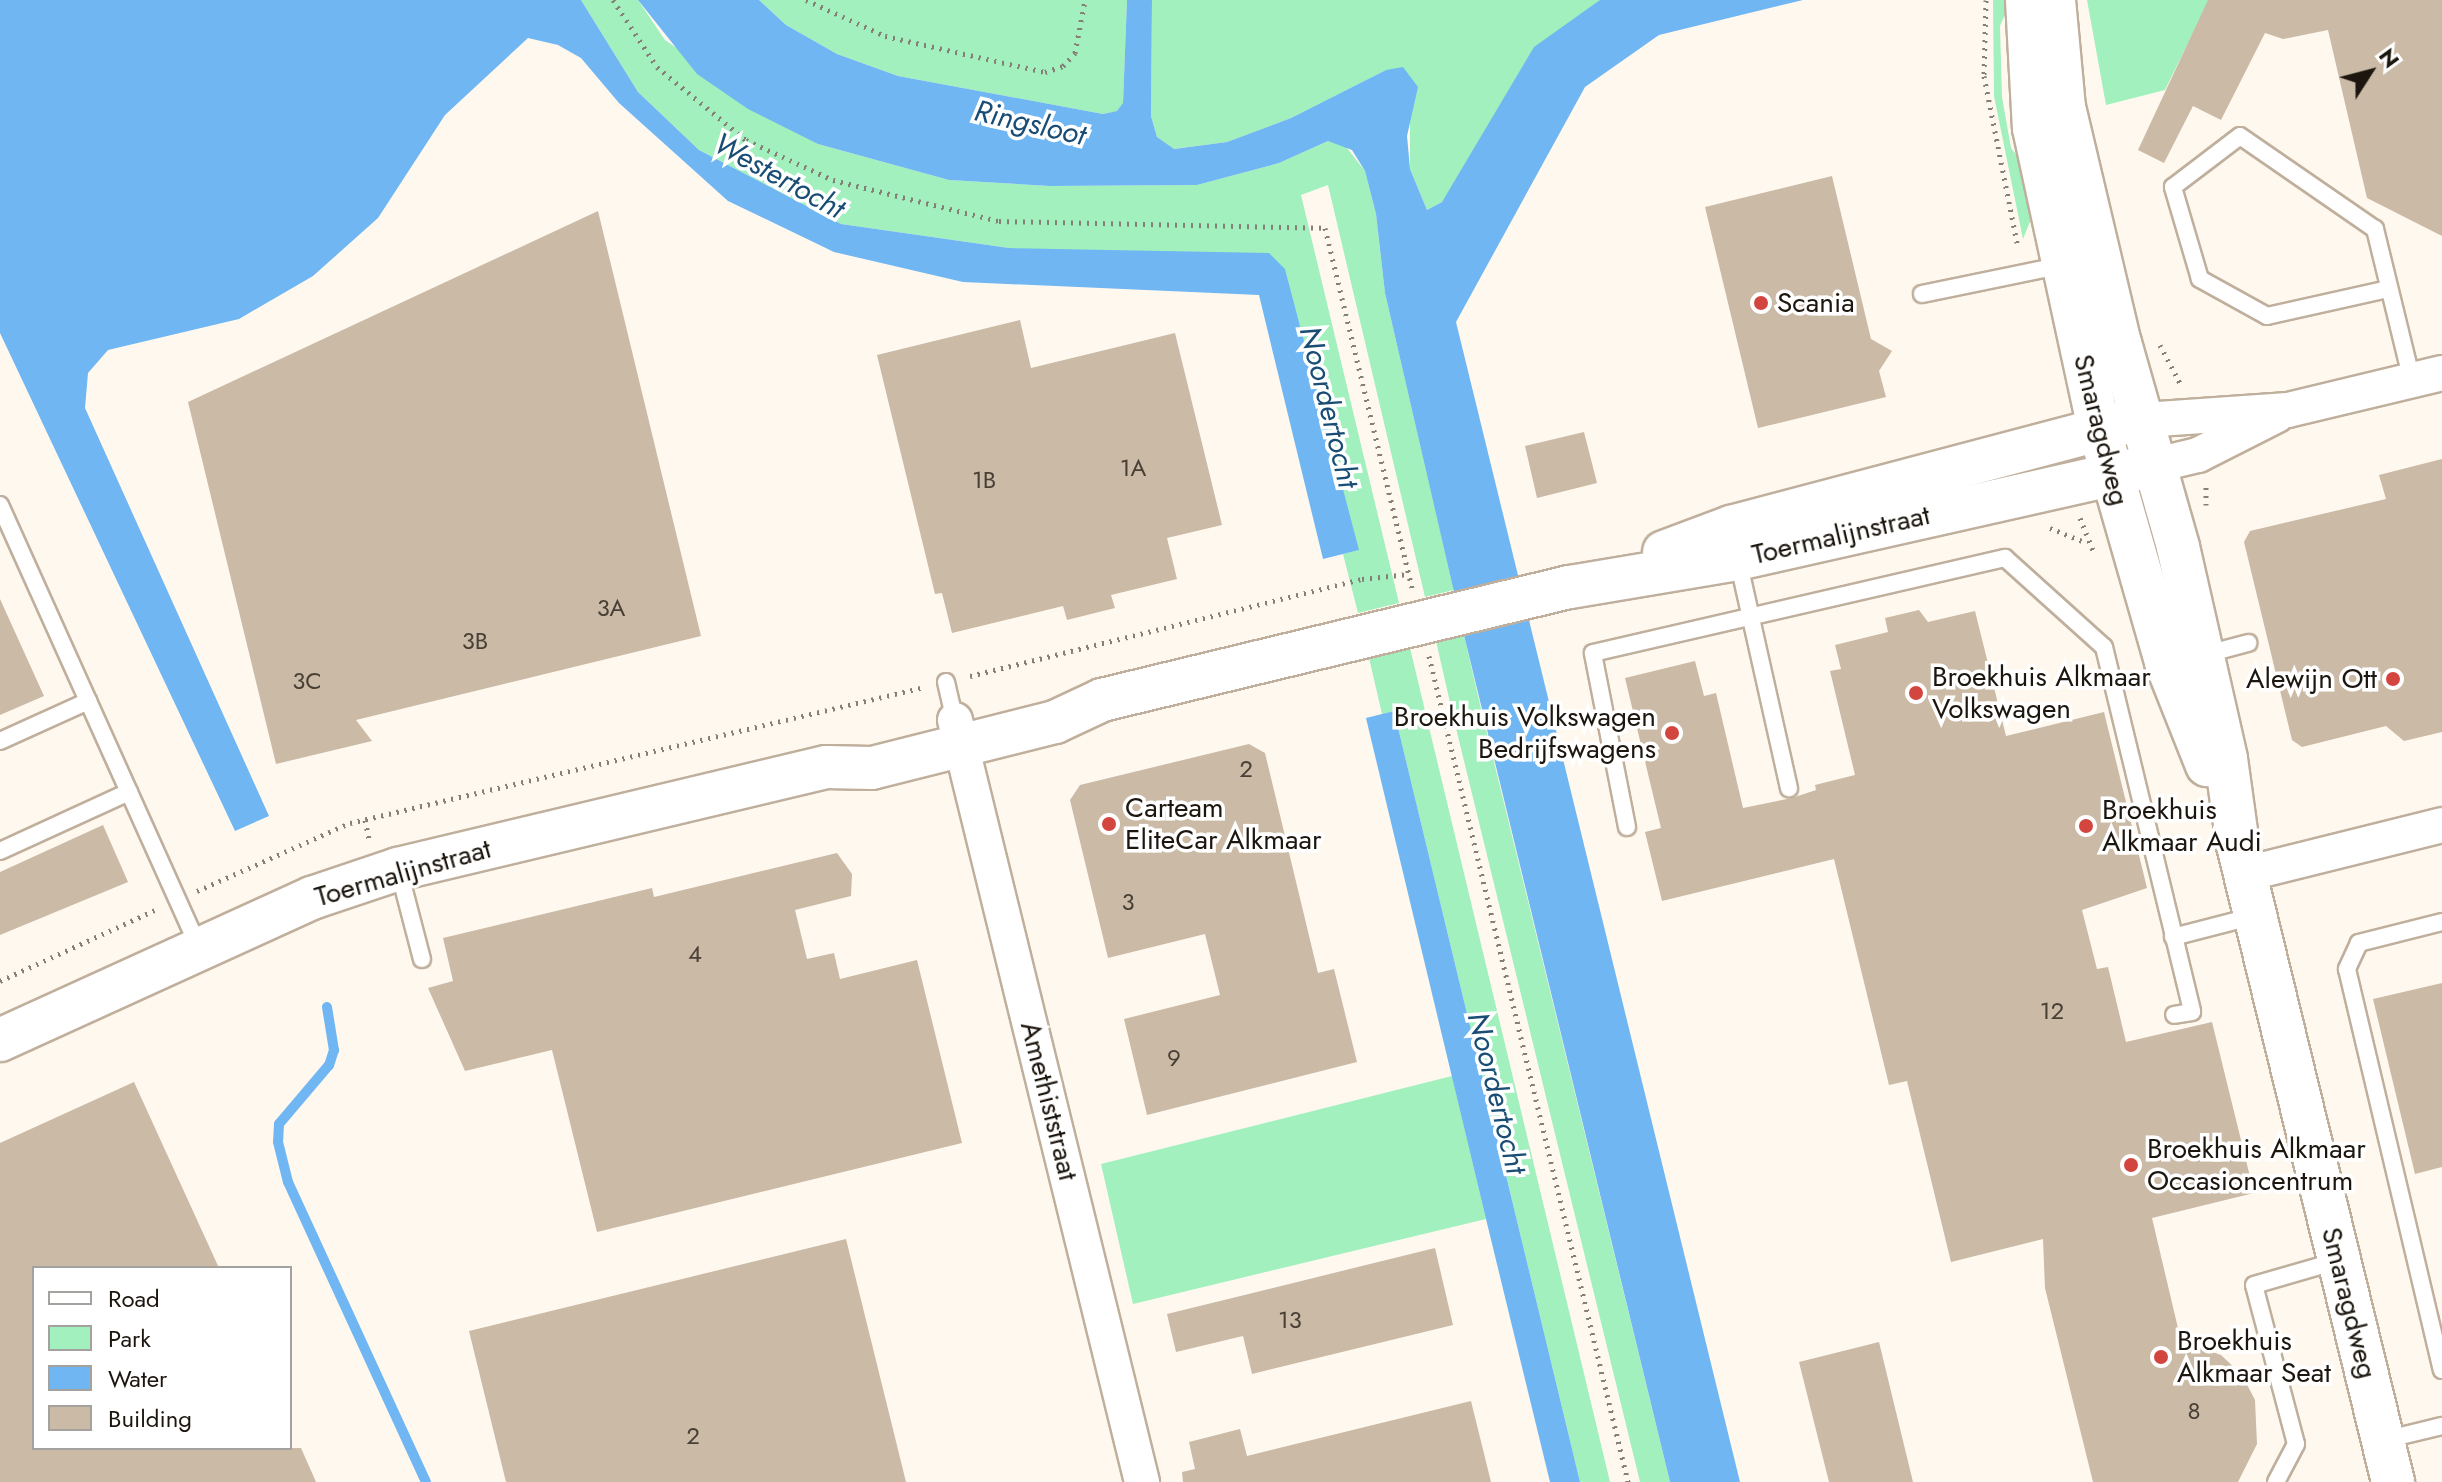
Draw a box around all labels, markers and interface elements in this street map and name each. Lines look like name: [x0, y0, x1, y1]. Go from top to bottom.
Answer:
north arrow: [2330, 32, 2410, 112]
text: N: [2371, 41, 2407, 74]
water label: Ringsloot: [971, 93, 1089, 153]
water label: Westertocht: [707, 125, 851, 227]
place label: Scania: [1777, 286, 1855, 320]
marker: Scania: [1752, 294, 1770, 312]
water label: Noordertocht: [1292, 323, 1366, 491]
street label: Smaragdweg: [2066, 351, 2136, 509]
house number: 1A: [1120, 454, 1146, 482]
house number: 1B: [972, 466, 996, 494]
street label: Toermalijnstraat: [1749, 498, 1933, 572]
house number: 3A: [597, 594, 625, 622]
house number: 3B: [462, 627, 488, 655]
place label: Broekhuis Alkmaar Volkswagen: [1932, 660, 2151, 726]
place label: Alewijn Ott: [2246, 662, 2377, 696]
house number: 3C: [292, 667, 322, 695]
marker: Alewijn Ott: [2384, 670, 2402, 688]
marker: Broekhuis Alkmaar Volkswagen: [1907, 684, 1925, 702]
place label: Broekhuis Volkswagen Bedrijfswagens: [1394, 700, 1656, 766]
marker: Broekhuis Volkswagen Bedrijfswagens: [1663, 724, 1681, 742]
house number: 2: [1239, 755, 1253, 783]
place label: Carteam EliteCar Alkmaar: [1125, 791, 1322, 857]
place label: Broekhuis Alkmaar Audi: [2102, 793, 2262, 859]
marker: Carteam EliteCar Alkmaar: [1100, 815, 1118, 833]
marker: Broekhuis Alkmaar Audi: [2077, 817, 2095, 835]
street label: Toermalijnstraat: [311, 832, 495, 914]
house number: 3: [1121, 888, 1135, 916]
house number: 4: [688, 940, 702, 968]
house number: 12: [2040, 997, 2064, 1025]
water label: Noordertocht: [1460, 1009, 1534, 1177]
street label: Amethiststraat: [1013, 1018, 1085, 1184]
house number: 9: [1167, 1044, 1181, 1072]
place label: Broekhuis Alkmaar Occasioncentrum: [2147, 1132, 2366, 1198]
marker: Broekhuis Alkmaar Occasioncentrum: [2122, 1156, 2140, 1174]
street label: Smaragdweg: [2314, 1224, 2384, 1382]
legend: [32, 1266, 292, 1450]
text: Road: [108, 1281, 160, 1316]
house number: 13: [1278, 1306, 1302, 1334]
text: Park: [108, 1321, 151, 1356]
place label: Broekhuis Alkmaar Seat: [2177, 1324, 2331, 1390]
marker: Broekhuis Alkmaar Seat: [2152, 1348, 2170, 1366]
text: Water: [108, 1361, 167, 1396]
house number: 8: [2187, 1397, 2201, 1425]
text: Building: [108, 1401, 192, 1436]
house number: 2: [686, 1422, 700, 1450]

